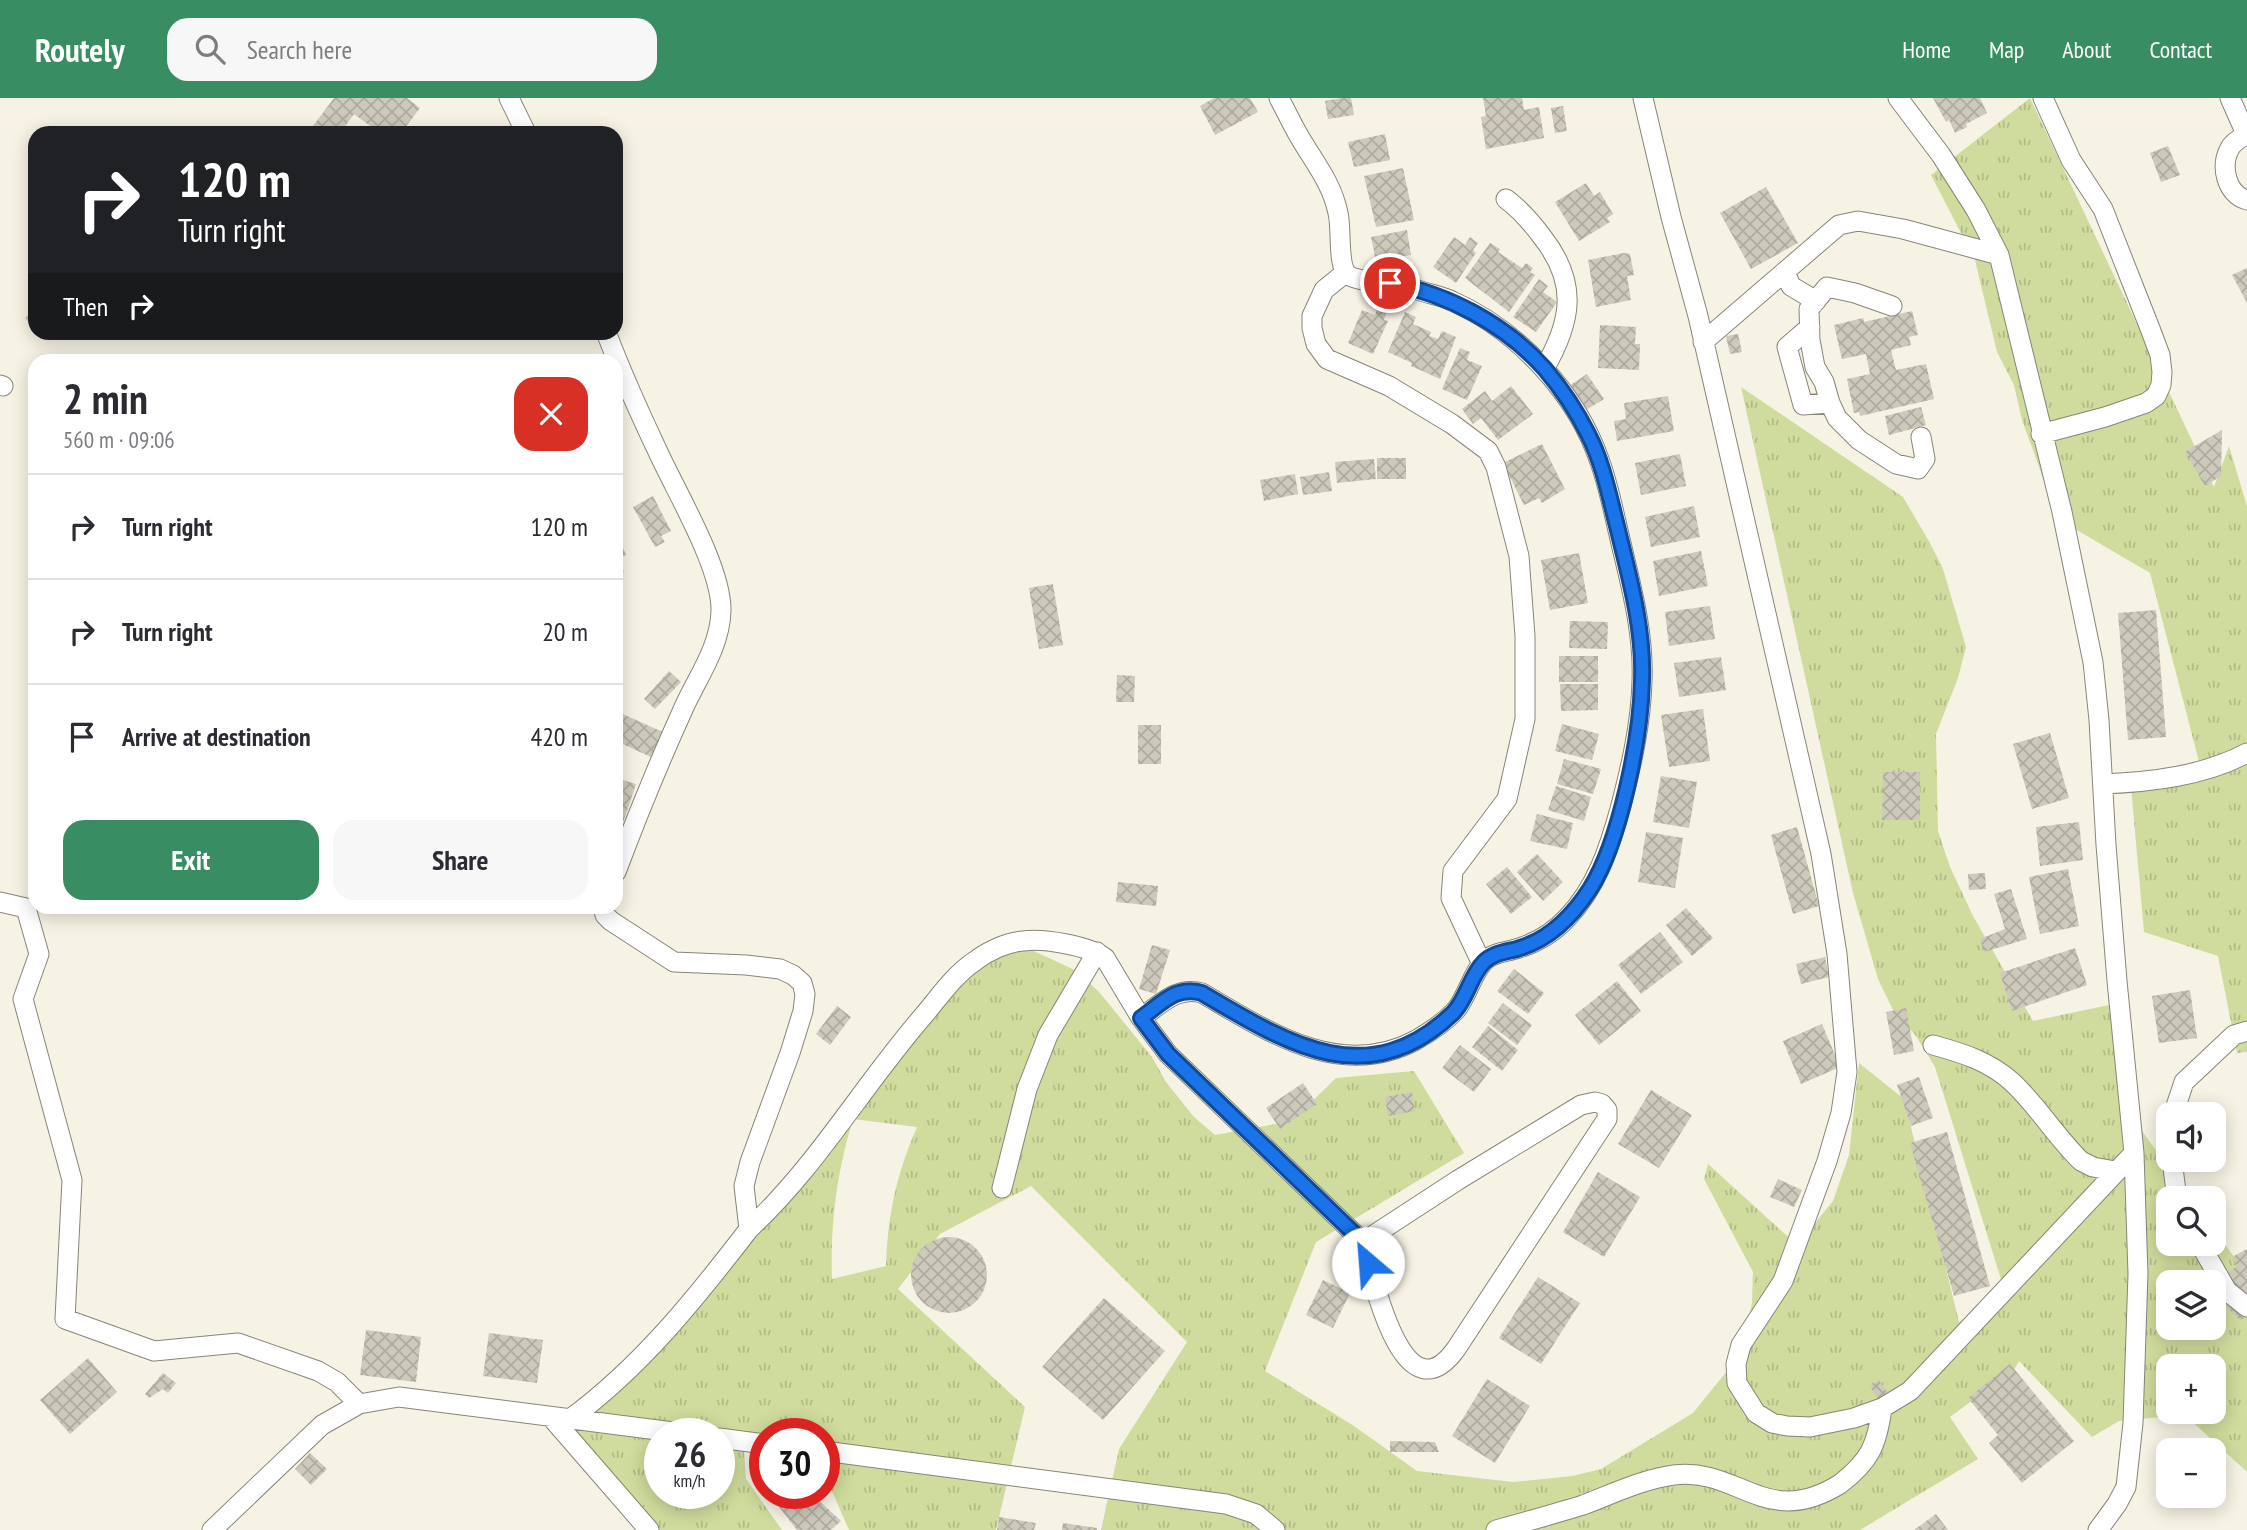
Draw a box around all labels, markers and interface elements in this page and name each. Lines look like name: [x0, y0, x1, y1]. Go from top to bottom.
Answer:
search box: [167, 18, 657, 81]
text: Routely: [35, 28, 125, 71]
icon: search: [191, 30, 229, 68]
text: Search here: [247, 33, 352, 66]
text: Home: [1902, 34, 1951, 65]
text: Map: [1989, 34, 2024, 65]
text: About: [2062, 34, 2111, 65]
text: Contact: [2149, 34, 2212, 65]
text: 120 m: [178, 147, 291, 211]
icon: right: [63, 154, 154, 245]
text: Turn right: [178, 209, 286, 251]
pin: [1360, 253, 1420, 313]
icon: arrive: [1371, 264, 1409, 302]
icon: right: [122, 287, 160, 325]
text: Then: [63, 290, 108, 323]
text: 2 min: [63, 371, 148, 426]
button: close: [514, 377, 588, 451]
text: 560 m · 09:06: [63, 425, 175, 454]
icon: right: [63, 508, 101, 546]
text: Turn right: [122, 510, 213, 543]
text: 120 m: [530, 510, 588, 543]
icon: right: [63, 613, 101, 651]
text: Turn right: [122, 615, 213, 648]
text: 20 m: [542, 615, 588, 648]
icon: arrive: [63, 718, 101, 756]
text: Arrive at destination: [122, 720, 311, 753]
text: 420 m: [530, 720, 588, 753]
button: Exit: [63, 820, 319, 900]
button: Share: [333, 820, 588, 900]
map controls: [2156, 1102, 2226, 1508]
button: sound: [2156, 1102, 2226, 1172]
button: search: [2156, 1186, 2226, 1256]
position arrow: [1331, 1226, 1405, 1300]
button: layers: [2156, 1270, 2226, 1340]
button: +: [2156, 1354, 2226, 1424]
speed limit sign: 30: [749, 1418, 840, 1509]
text: 26: [673, 1431, 706, 1477]
button: −: [2156, 1438, 2226, 1508]
text: km/h: [674, 1469, 705, 1492]

